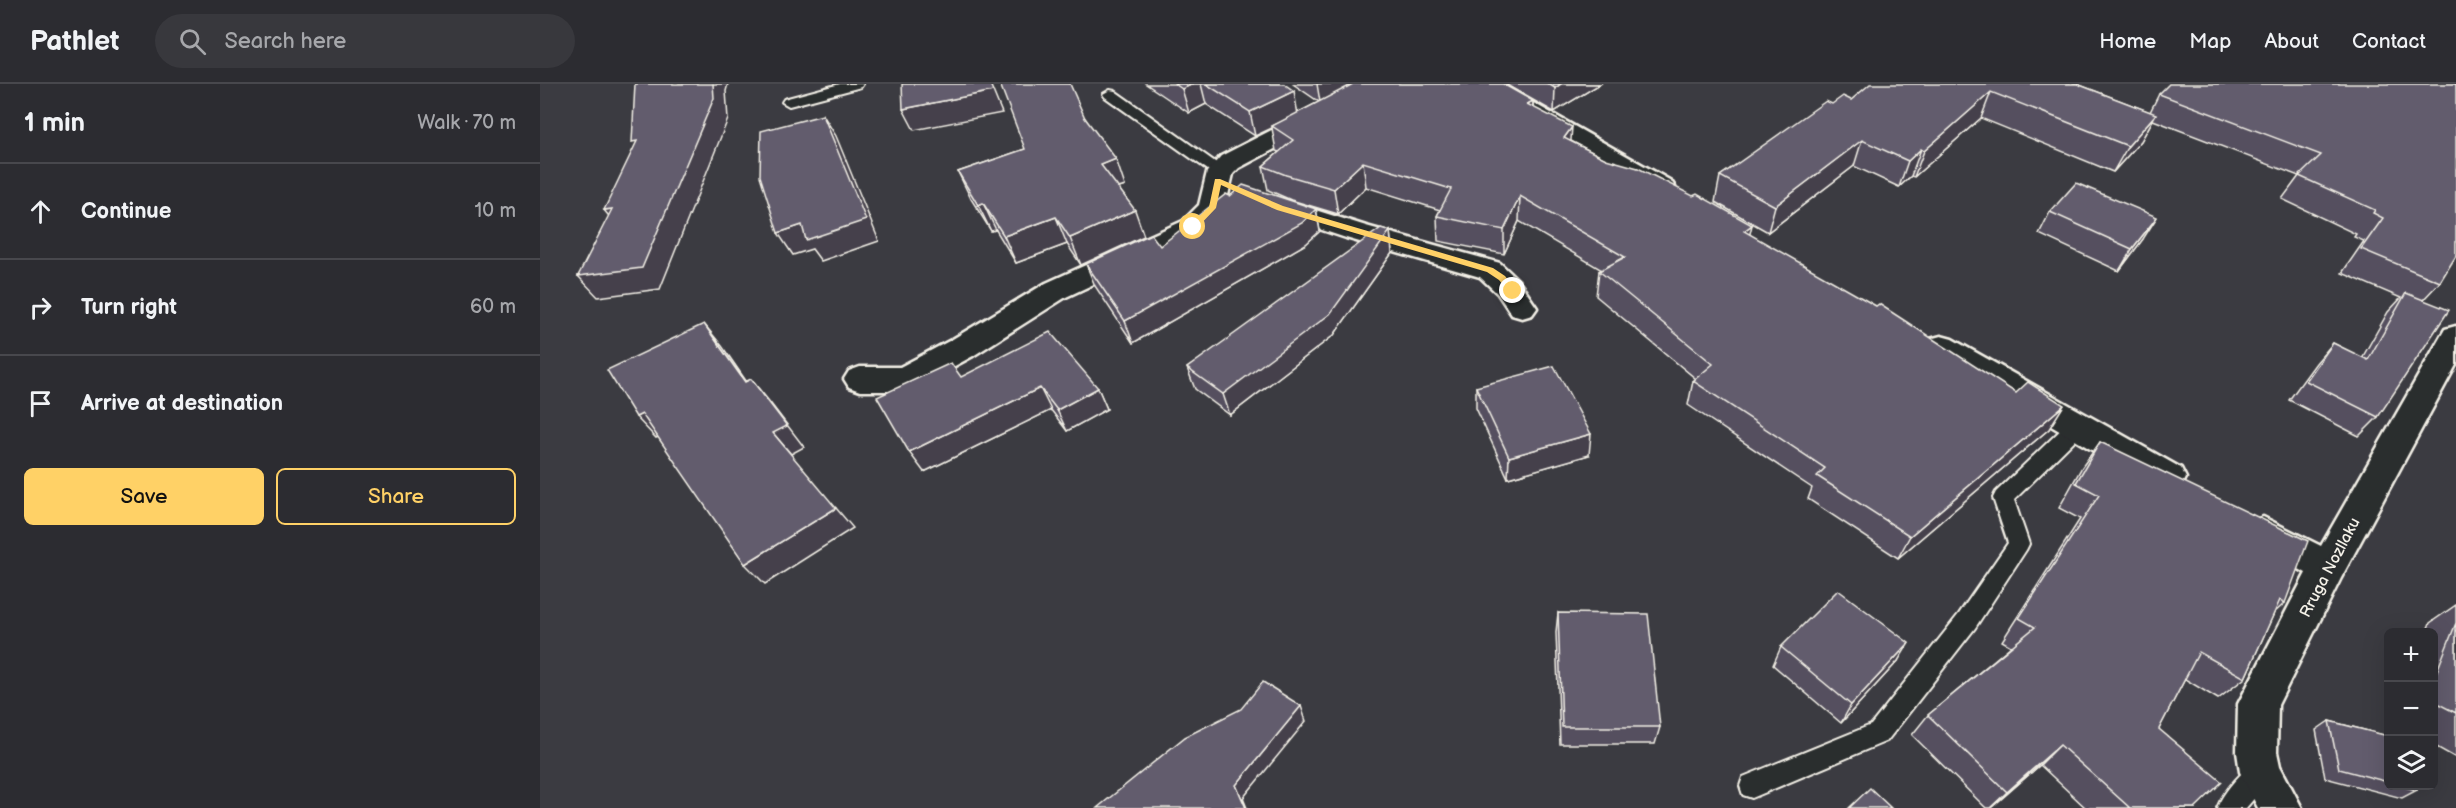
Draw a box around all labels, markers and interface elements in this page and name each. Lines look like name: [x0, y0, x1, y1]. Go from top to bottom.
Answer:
search box: [155, 14, 575, 68]
text: Pathlet: [30, 25, 119, 58]
icon: search: [176, 25, 209, 58]
text: Search here: [224, 28, 346, 55]
text: Home: [2099, 29, 2156, 54]
text: Map: [2189, 29, 2231, 54]
text: About: [2264, 29, 2319, 54]
text: Contact: [2352, 29, 2426, 54]
text: 1 min: [24, 108, 85, 139]
text: Walk · 70 m: [417, 111, 516, 135]
icon: ahead: [24, 195, 57, 228]
text: Continue: [81, 198, 171, 225]
text: 10 m: [475, 199, 516, 223]
route start: [1179, 213, 1205, 239]
route end: [1499, 277, 1525, 303]
icon: right: [24, 291, 57, 324]
text: Turn right: [81, 294, 177, 321]
text: 60 m: [470, 295, 516, 319]
icon: arrive: [24, 387, 57, 420]
text: Arrive at destination: [81, 390, 283, 417]
button: Save: [24, 468, 264, 525]
button: Share: [276, 468, 516, 525]
street label: Rruga Nozllaku: [2296, 515, 2365, 621]
map controls: [2384, 628, 2438, 790]
button: +: [2384, 628, 2438, 682]
button: −: [2384, 682, 2438, 736]
button: layers: [2384, 736, 2438, 790]

